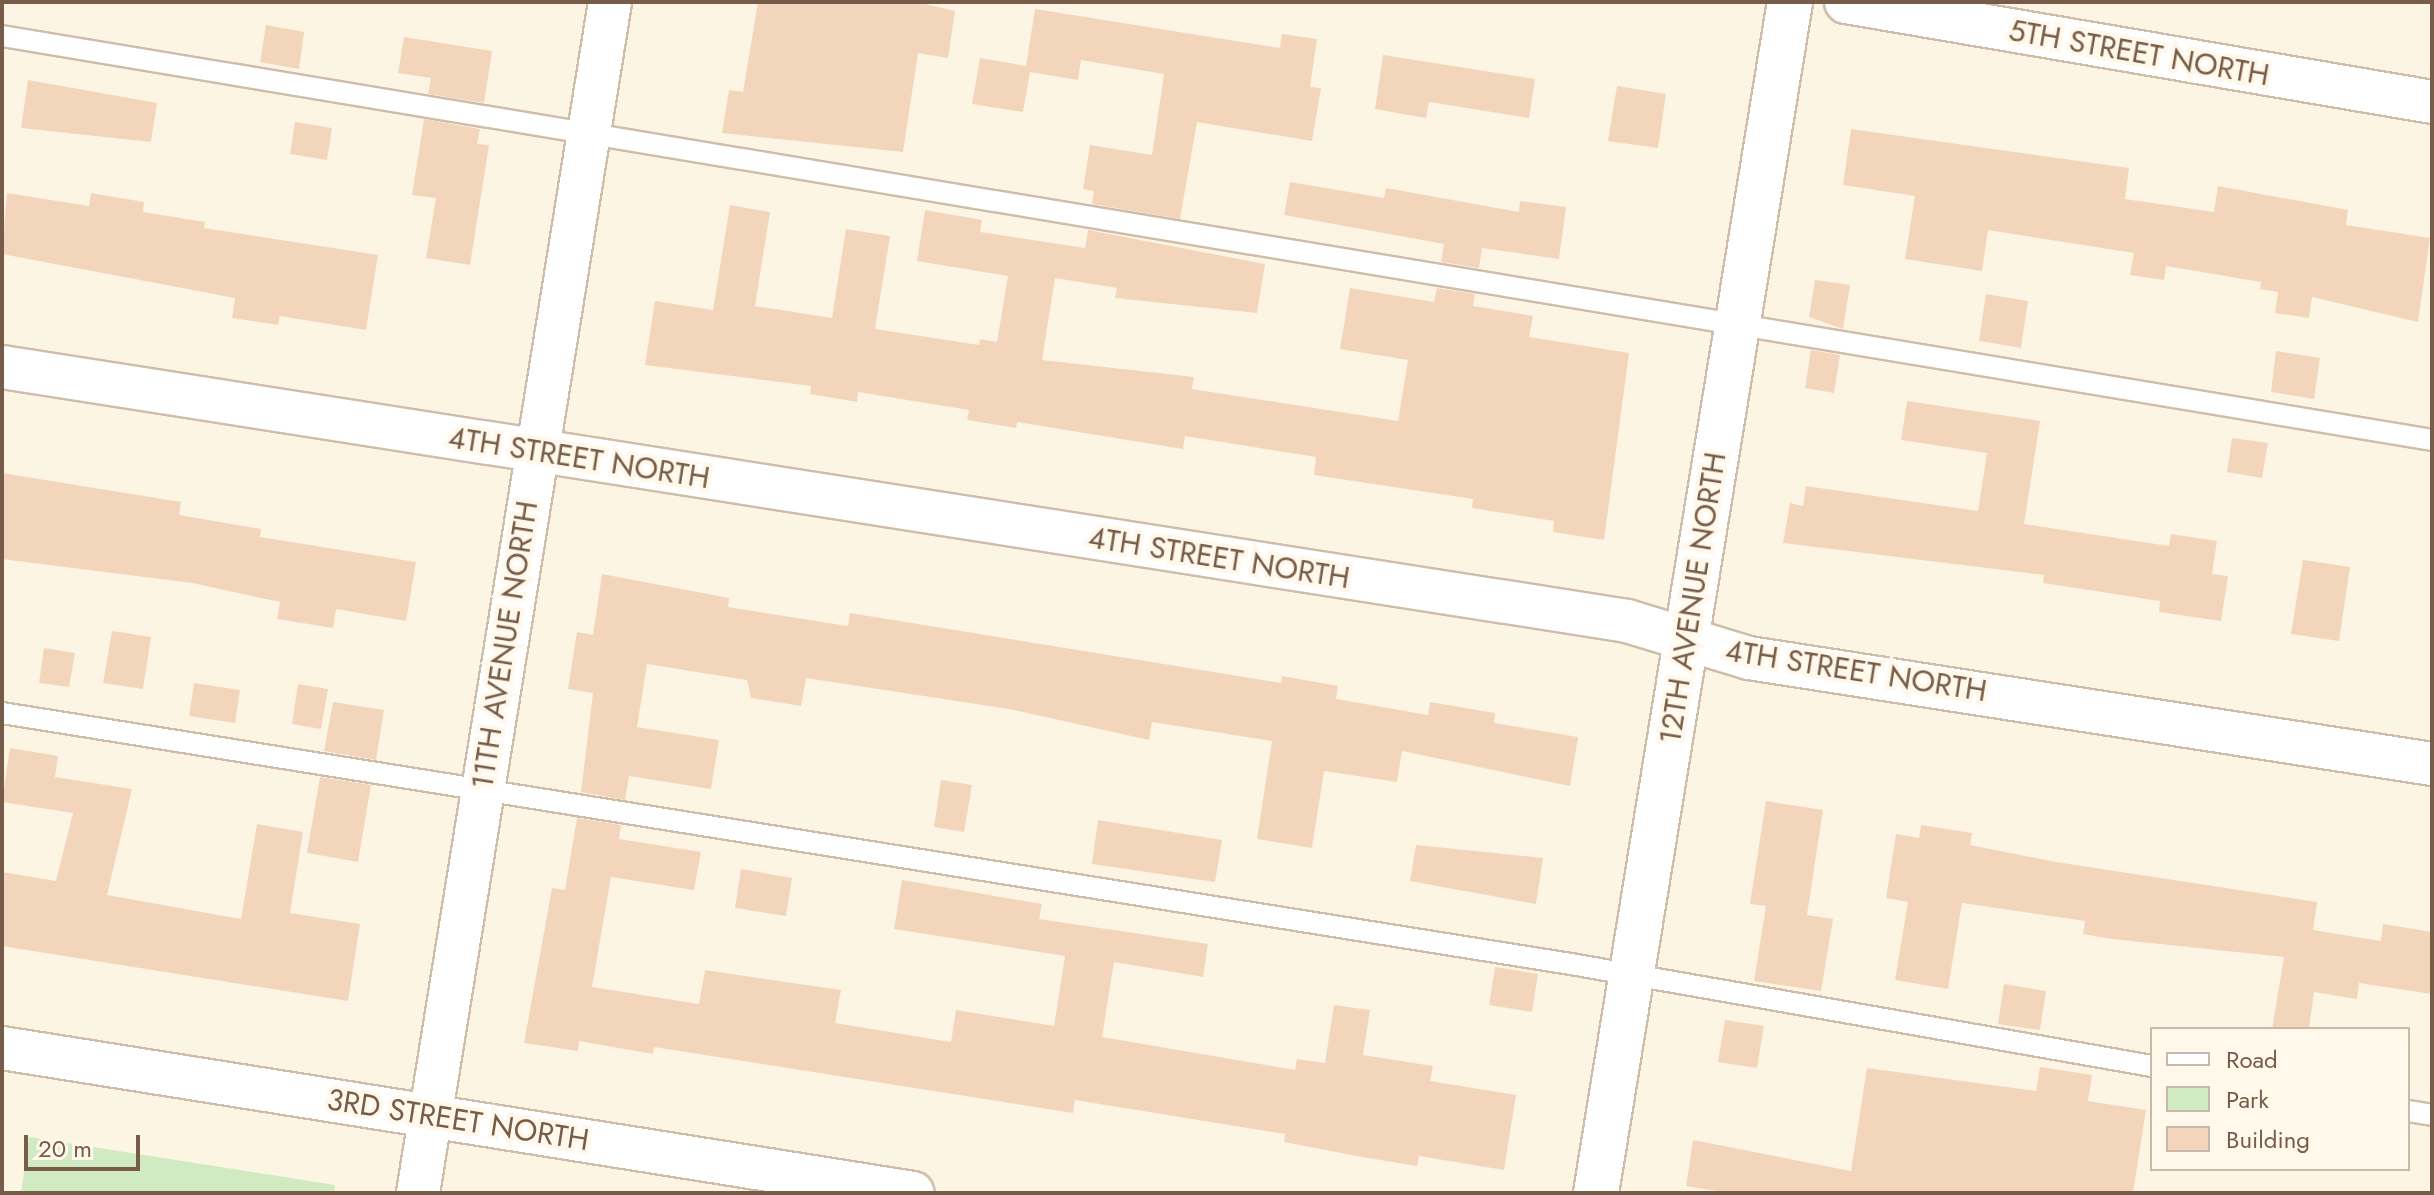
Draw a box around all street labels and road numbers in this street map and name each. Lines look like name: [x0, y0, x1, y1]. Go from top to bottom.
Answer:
street label: 5TH STREET NORTH: [2006, 12, 2272, 94]
street label: 4TH STREET NORTH: [446, 420, 712, 496]
street label: 12TH AVENUE NORTH: [1652, 450, 1734, 746]
street label: 11TH AVENUE NORTH: [464, 498, 546, 792]
street label: 4TH STREET NORTH: [1086, 520, 1352, 596]
street label: 4TH STREET NORTH: [1723, 633, 1989, 709]
street label: 3RD STREET NORTH: [324, 1082, 592, 1158]

